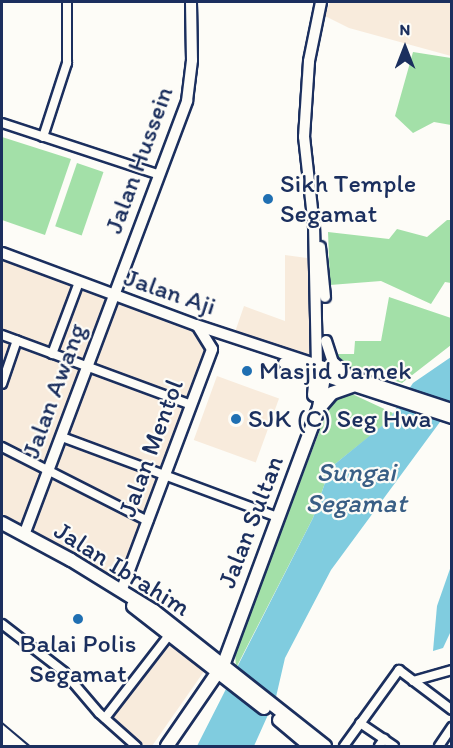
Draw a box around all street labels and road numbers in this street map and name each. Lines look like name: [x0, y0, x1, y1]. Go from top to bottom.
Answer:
street label: Jalan Hussein: [98, 82, 180, 238]
street label: Jalan Aji: [120, 262, 220, 322]
street label: Jalan Awang: [15, 320, 93, 462]
street label: Jalan Mentol: [112, 375, 190, 521]
street label: Jalan Sultan: [212, 451, 290, 593]
street label: Jalan Ibrahim: [48, 515, 196, 623]

